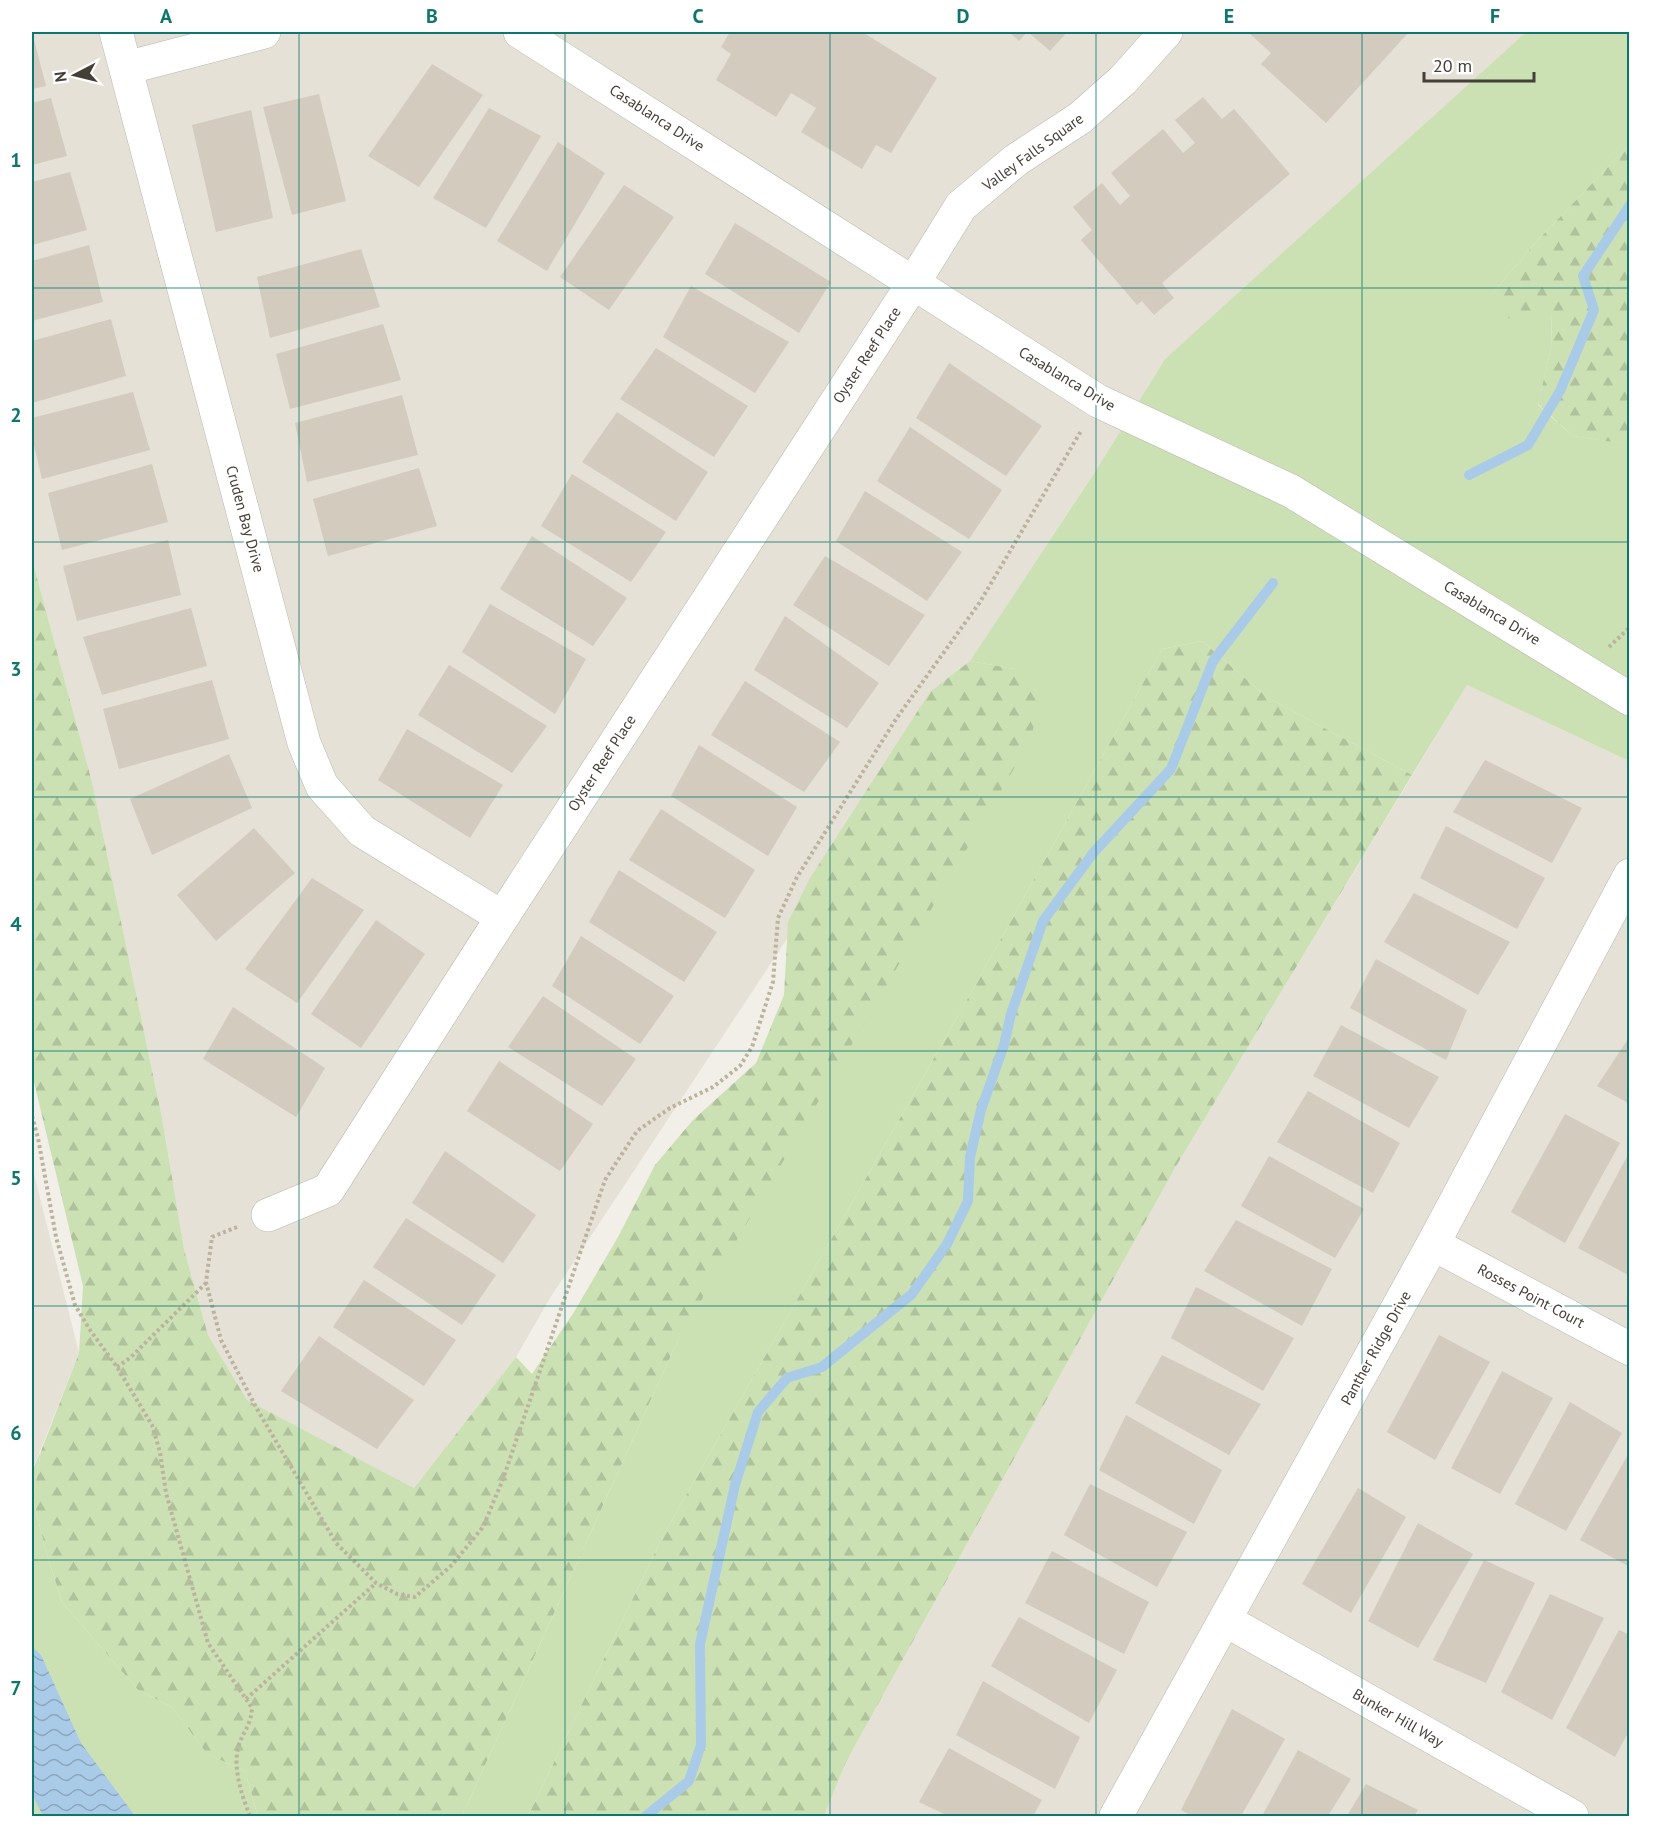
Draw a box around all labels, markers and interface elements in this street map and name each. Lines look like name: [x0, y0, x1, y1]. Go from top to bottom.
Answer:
text: A: [160, 3, 173, 29]
text: B: [426, 3, 438, 29]
text: C: [692, 3, 704, 29]
text: D: [957, 3, 970, 29]
text: E: [1224, 3, 1234, 29]
text: F: [1490, 3, 1500, 29]
north arrow: [45, 45, 105, 105]
scale bar: [1424, 45, 1534, 83]
text: 20 m: [1433, 54, 1472, 77]
text: N: [50, 70, 71, 83]
street label: Casablanca Drive: [606, 80, 708, 155]
street label: Valley Falls Square: [978, 109, 1087, 195]
text: 1: [10, 147, 22, 173]
street label: Oyster Reef Place: [828, 303, 905, 407]
street label: Casablanca Drive: [1015, 342, 1119, 415]
text: 2: [10, 402, 22, 428]
street label: Cruden Bay Drive: [222, 463, 269, 574]
street label: Casablanca Drive: [1440, 576, 1544, 649]
text: 3: [10, 656, 22, 682]
street label: Oyster Reef Place: [563, 711, 640, 815]
text: 4: [10, 911, 22, 937]
text: 5: [10, 1165, 22, 1191]
street label: Rosses Point Court: [1474, 1259, 1588, 1332]
street label: Panther Ridge Drive: [1336, 1287, 1415, 1408]
text: 6: [10, 1420, 22, 1446]
text: 7: [10, 1675, 22, 1701]
street label: Bunker Hill Way: [1350, 1684, 1447, 1751]

